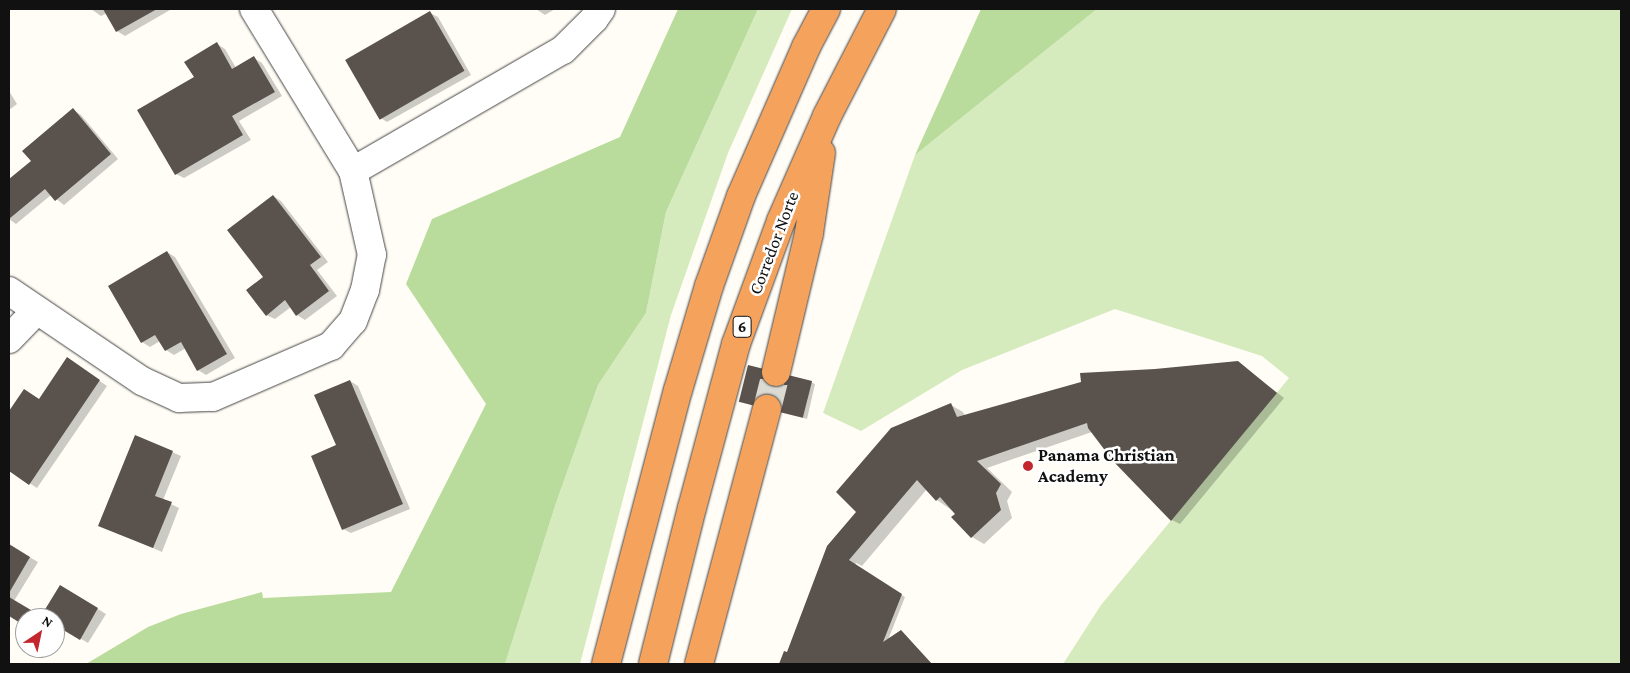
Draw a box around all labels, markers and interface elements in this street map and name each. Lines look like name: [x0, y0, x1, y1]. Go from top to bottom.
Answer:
street label: Corredor Norte: [744, 188, 804, 298]
road number: 6: [732, 314, 752, 341]
place label: Panama Christian Academy: [1038, 445, 1175, 488]
marker: Panama Christian Academy: [1022, 460, 1034, 472]
north arrow: [15, 608, 65, 658]
text: N: [39, 612, 56, 631]

